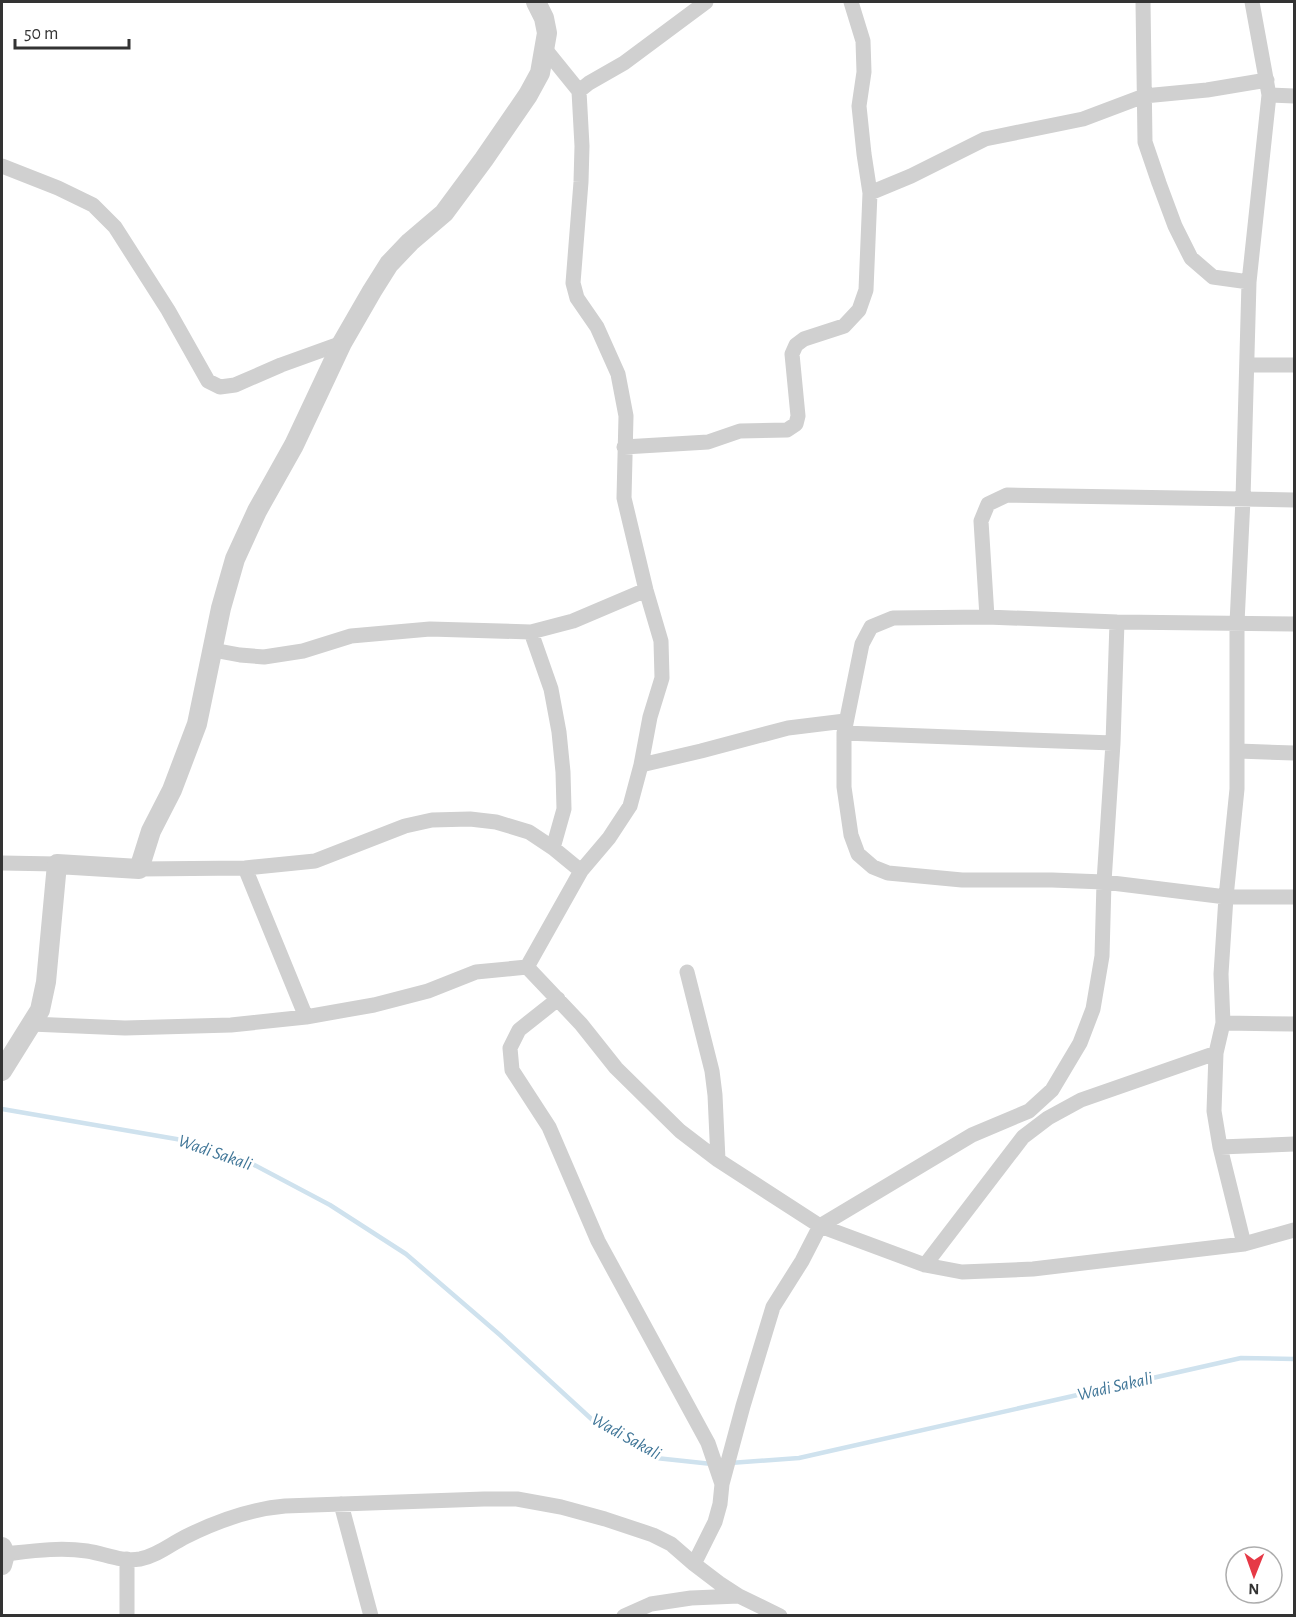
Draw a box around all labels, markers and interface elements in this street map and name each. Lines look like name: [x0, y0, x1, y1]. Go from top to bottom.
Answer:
scale bar: [15, 12, 129, 50]
text: 50 m: [24, 25, 58, 43]
water label: Wadi Sakali: [176, 1132, 254, 1174]
water label: Wadi Sakali: [1076, 1370, 1155, 1404]
water label: Wadi Sakali: [588, 1411, 664, 1464]
north arrow: [1224, 1545, 1284, 1605]
text: N: [1248, 1581, 1259, 1597]

